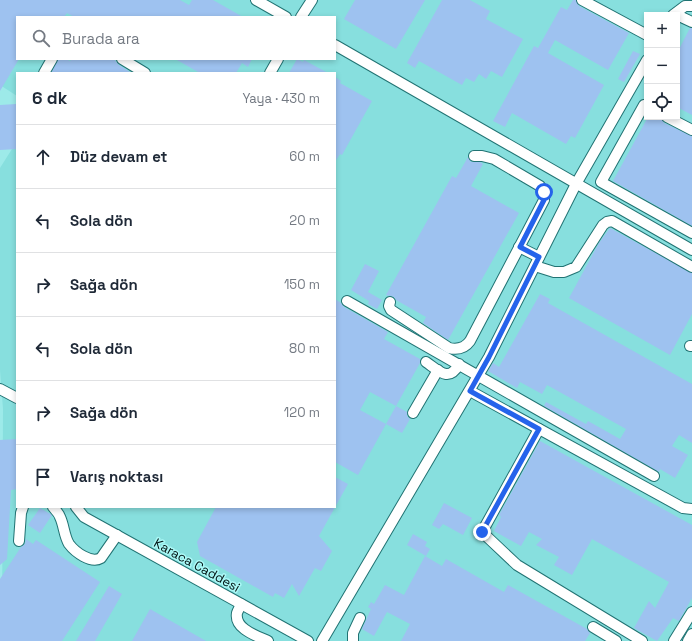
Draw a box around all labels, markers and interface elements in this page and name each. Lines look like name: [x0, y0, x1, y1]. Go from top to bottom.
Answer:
map controls: [644, 12, 680, 120]
button: +: [644, 12, 680, 48]
search box: [16, 16, 336, 60]
icon: search: [30, 27, 52, 49]
text: Burada ara: [62, 29, 140, 48]
button: −: [644, 48, 680, 84]
button: locate: [644, 84, 680, 120]
text: 6 dk: [32, 87, 67, 109]
text: Yaya · 430 m: [242, 90, 320, 107]
icon: ahead: [32, 146, 54, 168]
text: Düz devam et: [70, 147, 167, 166]
text: 60 m: [289, 148, 320, 165]
route start: [535, 183, 553, 201]
icon: left: [32, 210, 54, 232]
text: Sola dön: [70, 211, 133, 230]
text: 20 m: [289, 212, 320, 229]
icon: right: [32, 274, 54, 296]
text: Sağa dön: [70, 275, 138, 294]
text: 150 m: [284, 276, 320, 293]
icon: left: [32, 338, 54, 360]
text: Sola dön: [70, 339, 133, 358]
text: 80 m: [289, 340, 320, 357]
icon: right: [32, 402, 54, 424]
text: Sağa dön: [70, 403, 138, 422]
text: 120 m: [284, 404, 320, 421]
icon: arrive: [32, 466, 54, 488]
text: Varış noktası: [70, 467, 163, 486]
route end: [473, 523, 491, 541]
street label: Karaca Caddesi: [151, 534, 243, 596]

